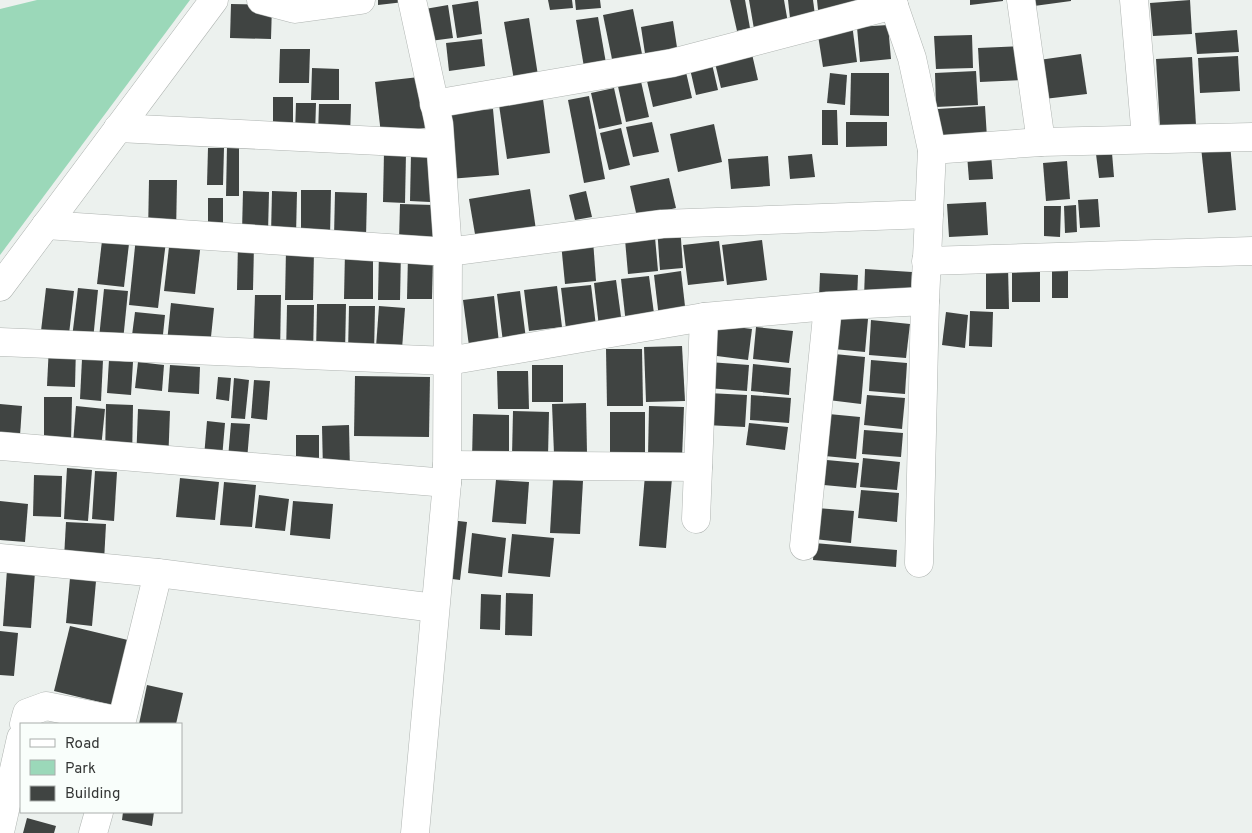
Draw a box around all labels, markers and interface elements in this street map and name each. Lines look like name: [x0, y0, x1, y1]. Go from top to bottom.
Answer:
legend: [20, 723, 182, 813]
text: Road: [65, 735, 100, 754]
text: Park: [65, 760, 96, 779]
text: Building: [65, 785, 120, 804]

